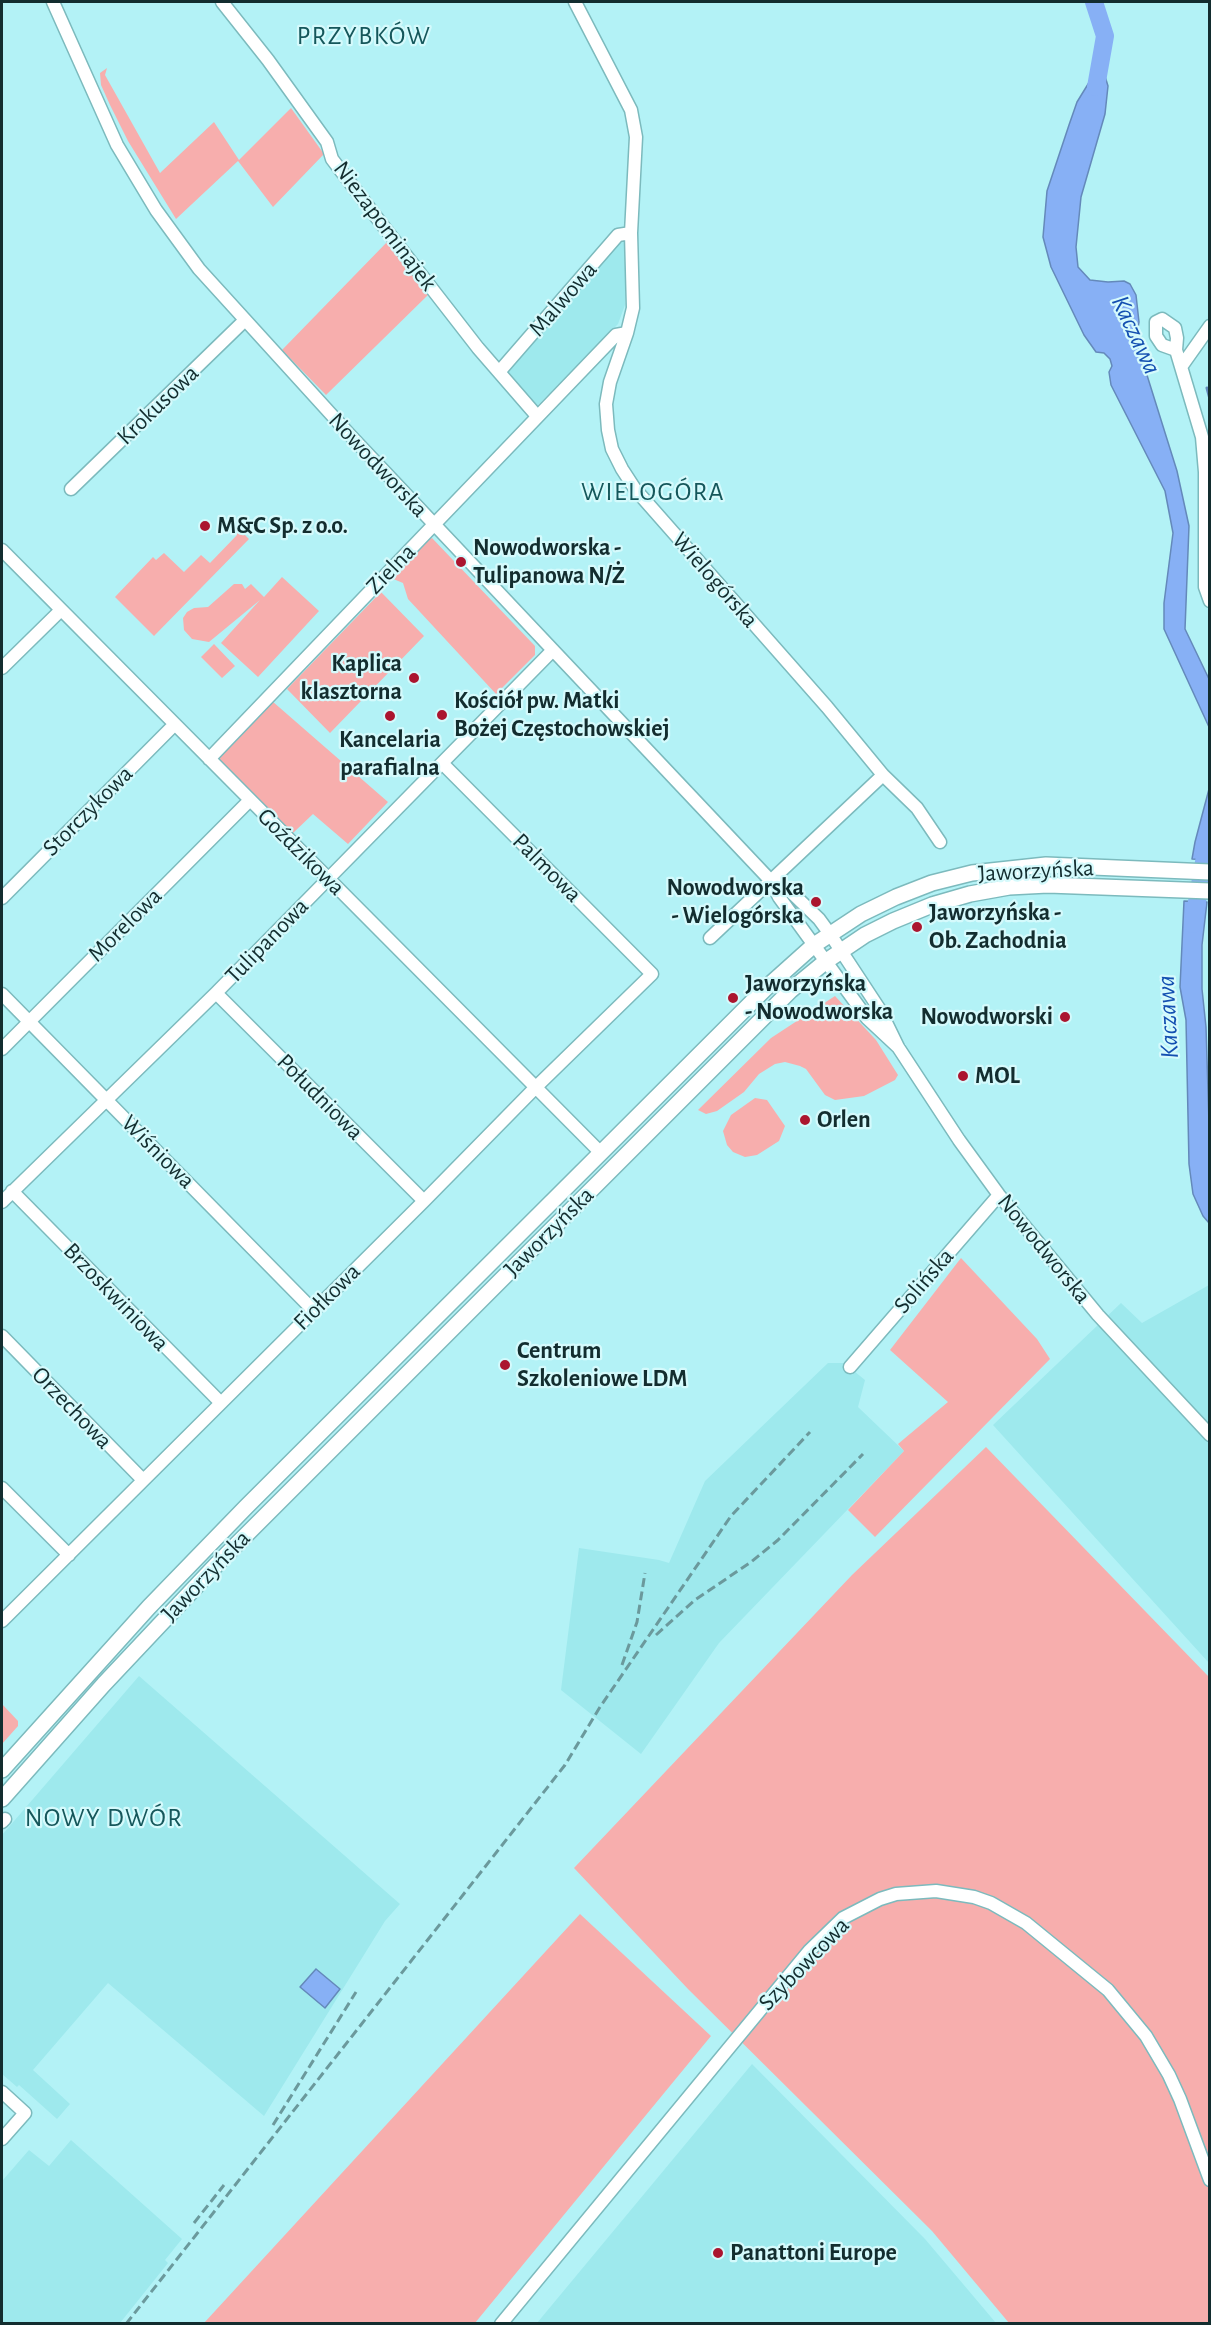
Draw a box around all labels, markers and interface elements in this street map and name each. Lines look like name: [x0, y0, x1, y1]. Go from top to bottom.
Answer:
district label: PRZYBKÓW: [297, 20, 431, 52]
street label: Niezapominajek: [327, 156, 443, 296]
street label: Malwowa: [523, 256, 603, 342]
water label: Kaczawa: [1104, 291, 1168, 379]
street label: Krokusowa: [111, 359, 205, 451]
street label: Nowodworska: [322, 407, 434, 523]
district label: WIELOGÓRA: [581, 476, 725, 508]
place label: M&C Sp. z o.o.: [217, 512, 348, 540]
marker: M&C Sp. z o.o.: [198, 519, 212, 533]
street label: Wielogórska: [666, 526, 764, 634]
place label: Nowodworska - Tulipanowa N/Ż: [473, 534, 625, 590]
street label: Zielna: [360, 538, 422, 600]
marker: Nowodworska - Tulipanowa N/Ż: [454, 555, 468, 569]
place label: Kaplica klasztorna: [301, 650, 402, 706]
marker: Kaplica klasztorna: [407, 671, 421, 685]
place label: Kościół pw. Matki Bożej Częstochowskiej: [454, 687, 670, 743]
marker: Kościół pw. Matki Bożej Częstochowskiej: [435, 708, 449, 722]
marker: Kancelaria parafialna: [383, 709, 397, 723]
place label: Kancelaria parafialna: [339, 726, 441, 782]
street label: Storczykowa: [37, 760, 139, 862]
street label: Goździkowa: [251, 802, 351, 902]
street label: Palmowa: [506, 827, 588, 909]
street label: Jaworzyńska: [977, 854, 1095, 888]
place label: Nowodworska - Wielogórska: [667, 874, 804, 930]
street label: Morelowa: [82, 882, 168, 968]
street label: Tulipanowa: [219, 892, 315, 990]
marker: Nowodworska - Wielogórska: [809, 895, 823, 909]
place label: Jaworzyńska - Ob. Zachodnia: [929, 899, 1067, 955]
marker: Jaworzyńska - Ob. Zachodnia: [910, 920, 924, 934]
place label: Jaworzyńska - Nowodworska: [745, 970, 893, 1026]
water label: Kaczawa: [1150, 975, 1186, 1059]
marker: Jaworzyńska - Nowodworska: [726, 991, 740, 1005]
place label: Nowodworski: [920, 1003, 1053, 1031]
marker: Nowodworski: [1058, 1010, 1072, 1024]
street label: Południowa: [271, 1048, 369, 1146]
place label: MOL: [975, 1062, 1020, 1090]
marker: MOL: [956, 1069, 970, 1083]
place label: Orlen: [817, 1106, 871, 1134]
street label: Wiśniowa: [115, 1109, 201, 1195]
marker: Orlen: [798, 1113, 812, 1127]
street label: Jaworzyńska: [498, 1181, 600, 1283]
street label: Nowodworska: [991, 1188, 1097, 1310]
street label: Brzoskwiniowa: [57, 1237, 175, 1357]
street label: Solińska: [888, 1242, 960, 1320]
street label: Fiołkowa: [287, 1257, 367, 1337]
place label: Centrum Szkoleniowe LDM: [517, 1337, 687, 1393]
marker: Centrum Szkoleniowe LDM: [498, 1358, 512, 1372]
street label: Orzechowa: [26, 1361, 118, 1455]
street label: Jaworzyńska: [155, 1524, 257, 1628]
district label: NOWY DWÓR: [25, 1802, 183, 1834]
street label: Szybowcowa: [752, 1911, 856, 2017]
place label: Panattoni Europe: [730, 2239, 897, 2267]
marker: Panattoni Europe: [711, 2246, 725, 2260]

